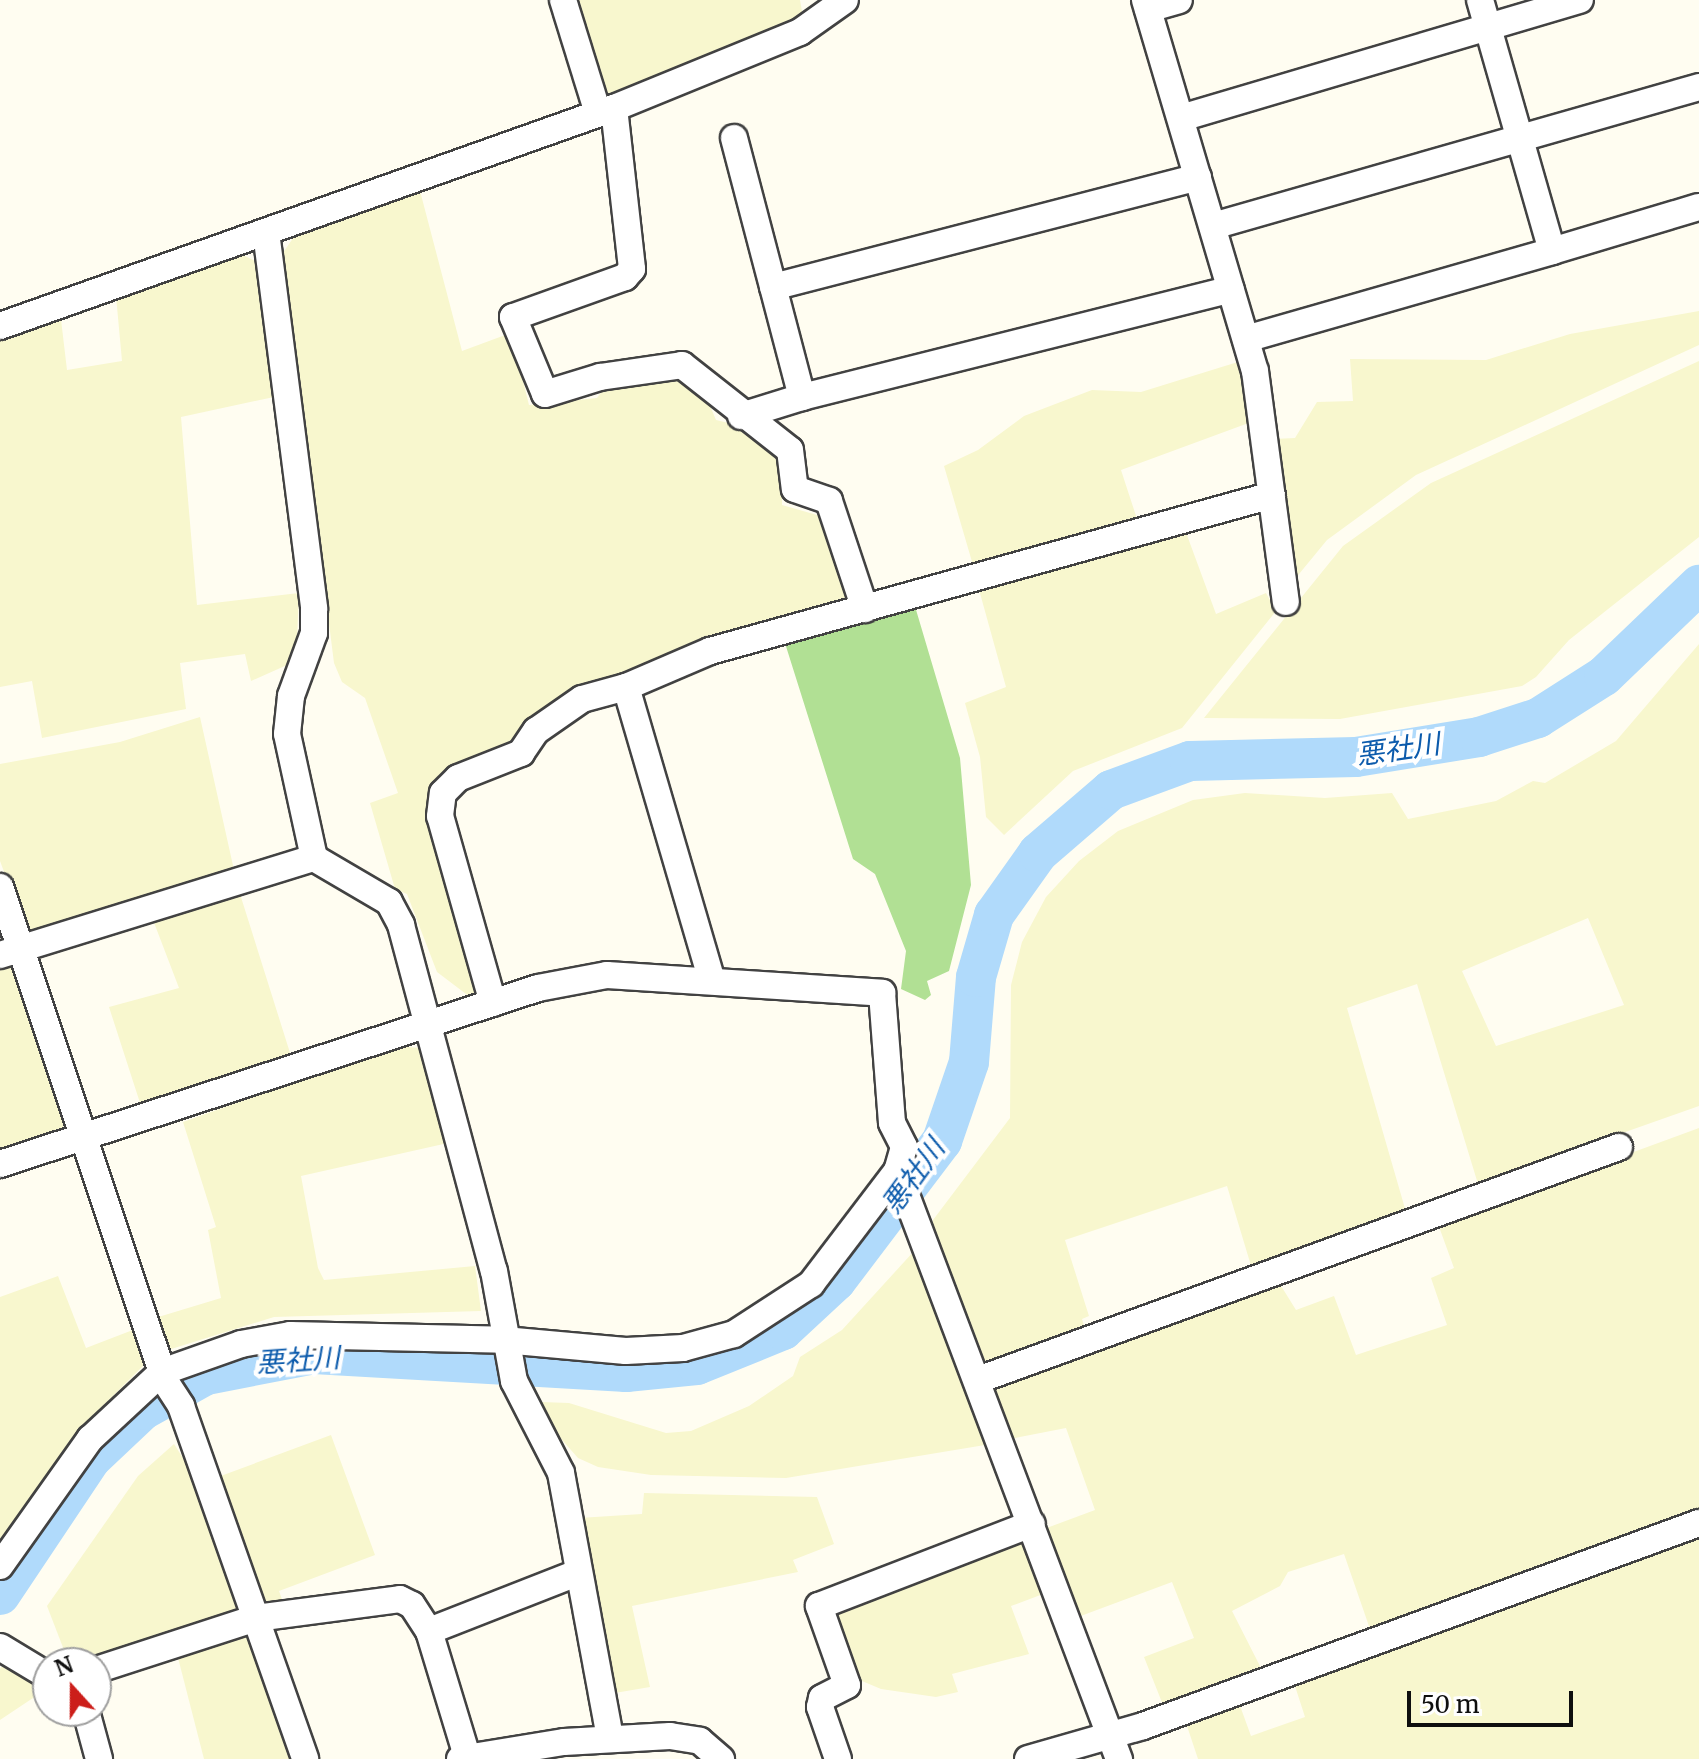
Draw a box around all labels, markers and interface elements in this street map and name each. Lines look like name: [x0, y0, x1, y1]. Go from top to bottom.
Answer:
water label: 悪社川: [1354, 727, 1442, 771]
water label: 悪社川: [875, 1132, 951, 1220]
water label: 悪社川: [255, 1340, 341, 1380]
north arrow: [32, 1647, 112, 1727]
text: N: [51, 1650, 77, 1683]
scale bar: [1411, 1675, 1577, 1725]
text: 50 m: [1421, 1689, 1480, 1720]

